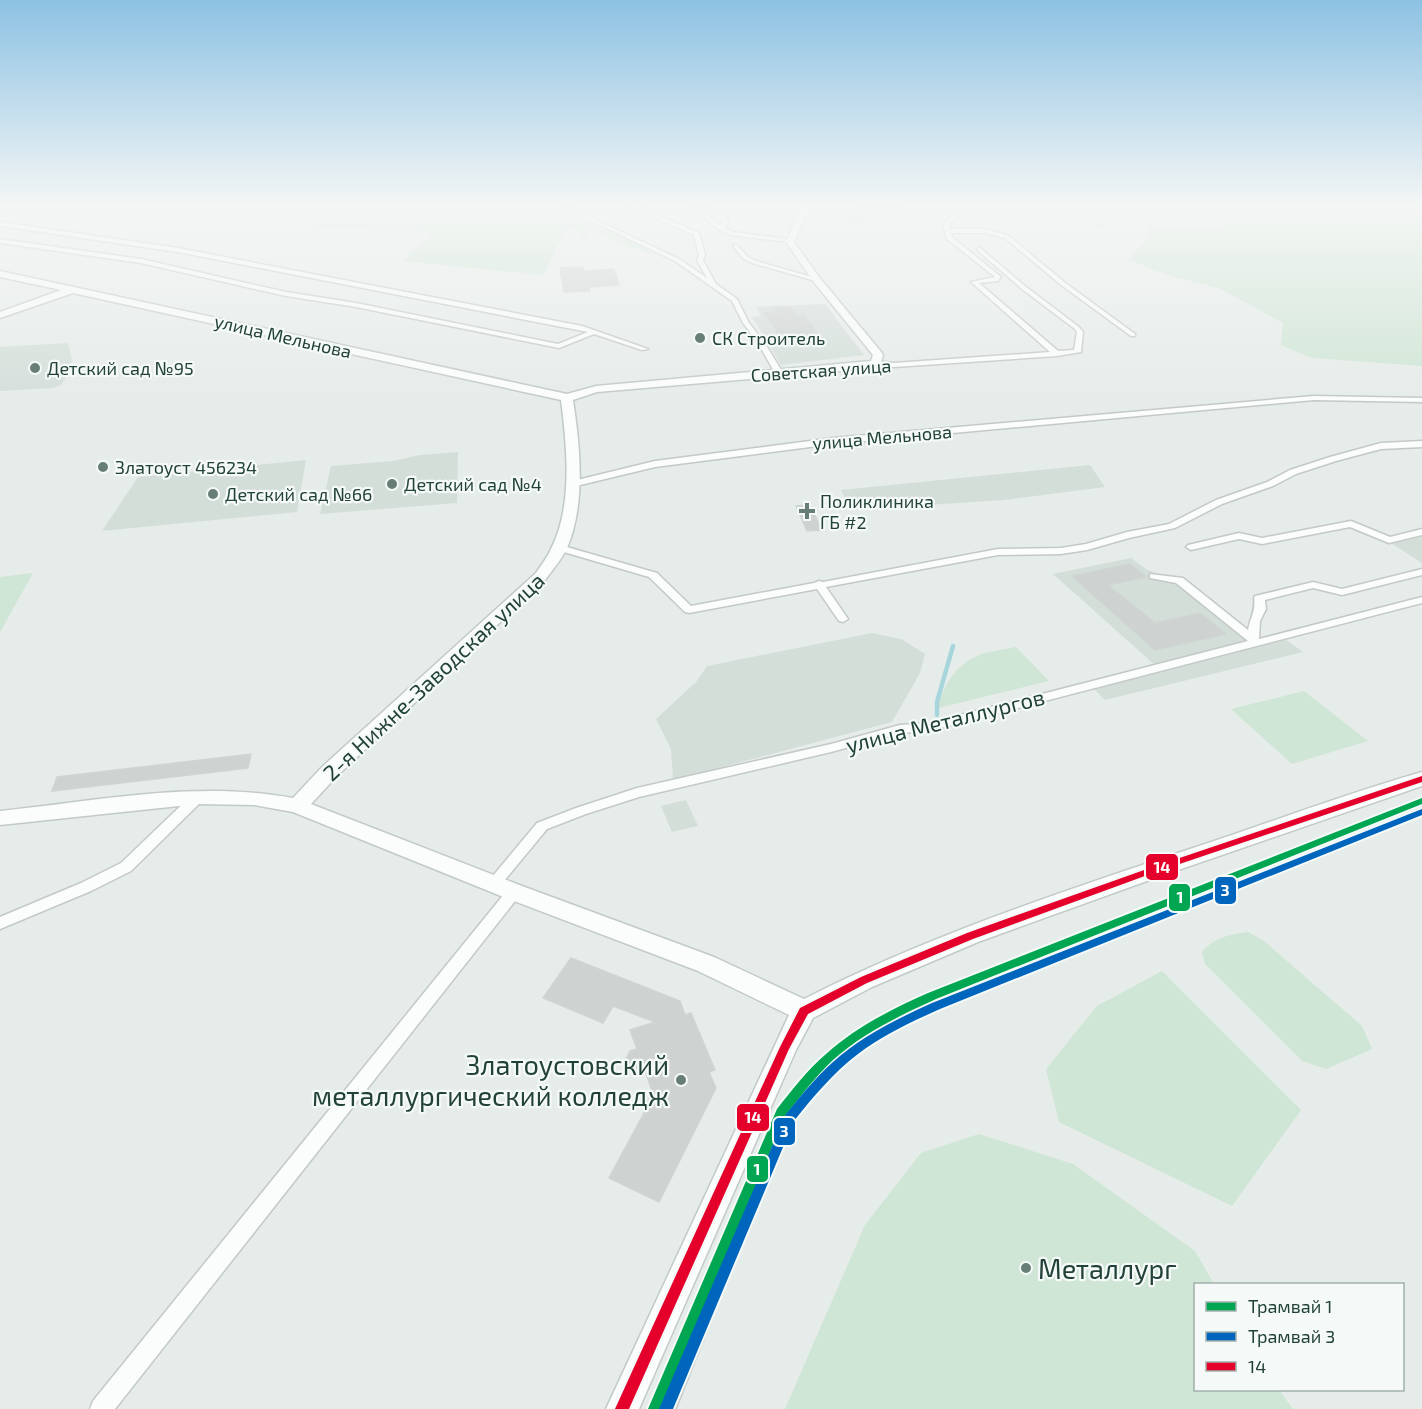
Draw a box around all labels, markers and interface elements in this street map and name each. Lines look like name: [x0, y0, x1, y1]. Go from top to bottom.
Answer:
street label: улица Мельнова: [212, 310, 354, 362]
place label: СК Строитель: [712, 327, 825, 349]
marker: СК Строитель: [693, 331, 707, 345]
street label: Советская улица: [750, 354, 892, 386]
place label: Детский сад №95: [47, 357, 194, 379]
marker: Детский сад №95: [28, 361, 42, 375]
street label: улица Мельнова: [811, 420, 953, 454]
place label: Златоуст 456234: [115, 456, 257, 478]
marker: Златоуст 456234: [96, 460, 110, 474]
place label: Детский сад №4: [404, 473, 542, 495]
marker: Детский сад №4: [385, 477, 399, 491]
place label: Детский сад №66: [225, 483, 372, 505]
marker: Детский сад №66: [206, 487, 220, 501]
place label: Поликлиника ГБ #2: [820, 490, 934, 533]
marker: Поликлиника ГБ #2: [798, 502, 816, 520]
street label: 2-я Нижне-Заводская улица: [317, 567, 550, 786]
street label: улица Металлургов: [843, 683, 1047, 758]
line badge: 14: [1145, 853, 1179, 881]
text: 14: [1153, 857, 1171, 876]
line badge: 3: [1214, 876, 1237, 905]
text: 3: [1220, 880, 1230, 899]
line badge: 1: [1168, 883, 1191, 912]
text: 1: [1177, 887, 1183, 906]
place label: Златоустовский металлургический колледж: [312, 1048, 669, 1112]
marker: Златоустовский металлургический колледж: [674, 1073, 688, 1087]
line badge: 14: [736, 1103, 770, 1132]
text: 14: [744, 1107, 762, 1126]
line badge: 3: [773, 1117, 796, 1146]
text: 3: [779, 1121, 789, 1140]
line badge: 1: [746, 1155, 769, 1183]
text: 1: [754, 1159, 760, 1178]
place label: Металлург: [1038, 1252, 1177, 1285]
marker: Металлург: [1019, 1261, 1033, 1275]
legend: [1194, 1283, 1404, 1391]
text: Трамвай 1: [1248, 1295, 1332, 1317]
text: Трамвай 3: [1248, 1325, 1335, 1347]
text: 14: [1248, 1355, 1266, 1377]

